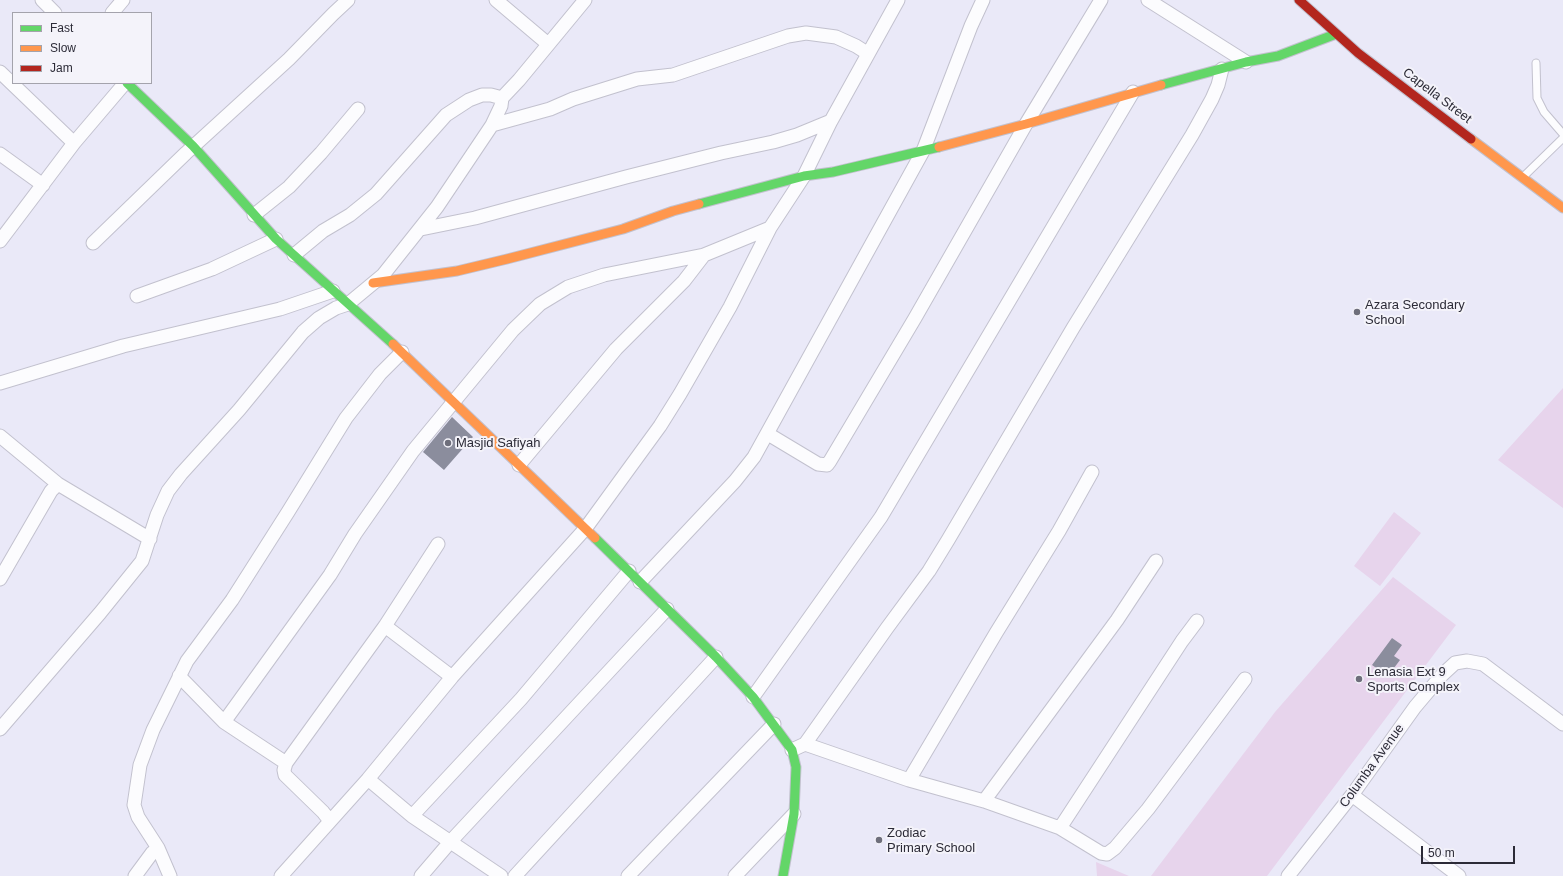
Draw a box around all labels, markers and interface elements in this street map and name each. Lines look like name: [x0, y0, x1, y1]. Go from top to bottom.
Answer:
legend: [12, 12, 152, 84]
text: Fast: [50, 21, 73, 35]
text: Slow: [50, 41, 76, 55]
text: Jam: [50, 61, 73, 75]
street label: Capella Street: [1399, 65, 1475, 127]
place label: Azara Secondary School: [1365, 297, 1465, 328]
marker: Azara Secondary School: [1352, 307, 1362, 317]
place label: Masjid Safiyah: [456, 435, 541, 451]
marker: Masjid Safiyah: [443, 438, 453, 448]
place label: Lenasia Ext 9 Sports Complex: [1367, 664, 1459, 695]
marker: Lenasia Ext 9 Sports Complex: [1354, 674, 1364, 684]
street label: Columba Avenue: [1336, 721, 1408, 811]
place label: Zodiac Primary School: [887, 825, 975, 856]
marker: Zodiac Primary School: [874, 835, 884, 845]
scale bar: [1423, 838, 1517, 864]
text: 50 m: [1428, 846, 1455, 860]

